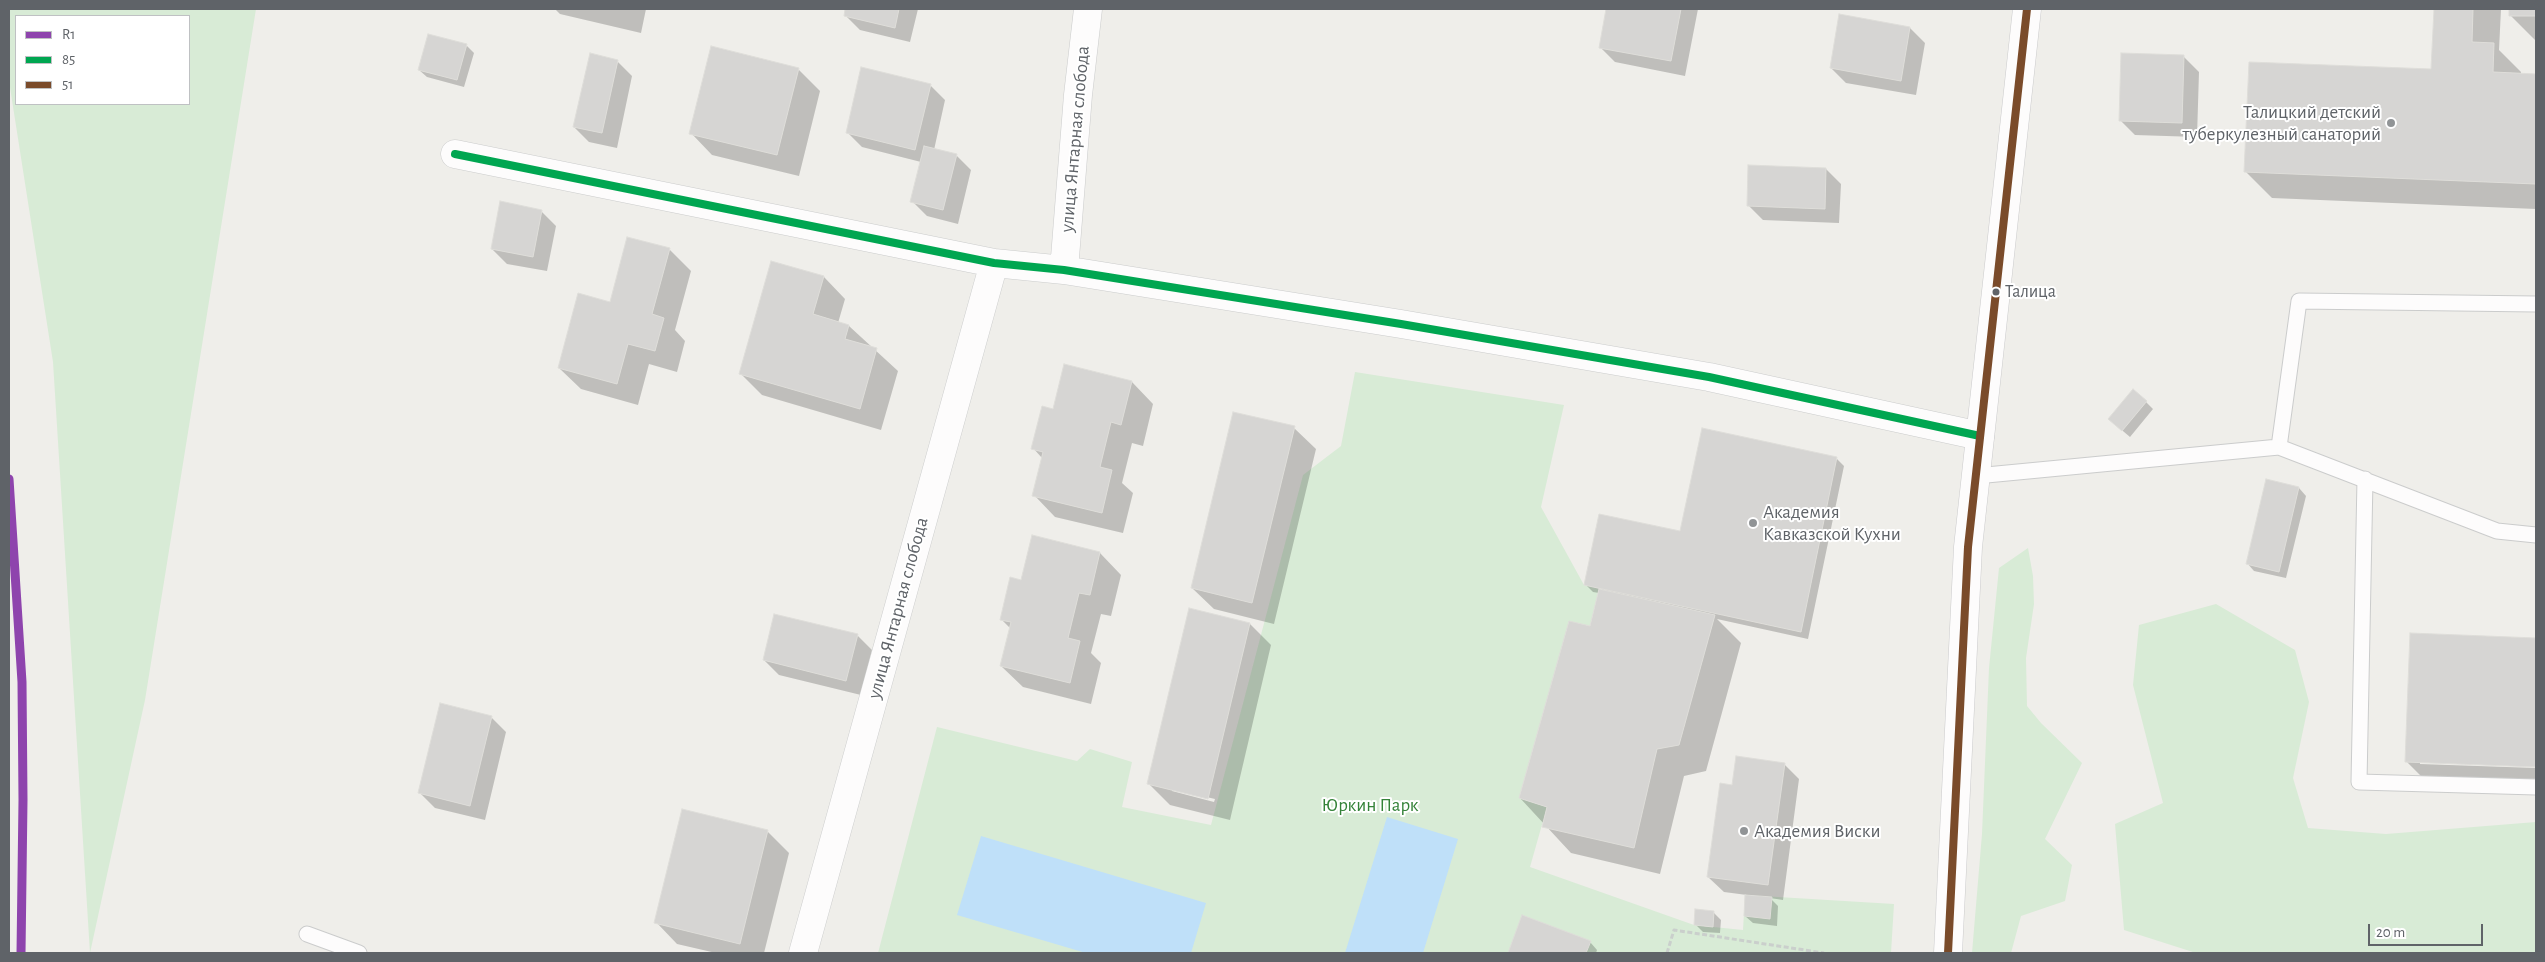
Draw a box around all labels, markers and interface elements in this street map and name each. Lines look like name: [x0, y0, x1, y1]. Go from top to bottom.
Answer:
legend: [15, 15, 190, 105]
text: R1: [62, 27, 76, 42]
street label: улица Янтарная слобода: [1055, 45, 1095, 233]
text: 85: [62, 52, 75, 67]
text: 51: [62, 77, 73, 92]
place label: Талицкий детский туберкулезный санаторий: [2182, 101, 2381, 145]
marker: Талицкий детский туберкулезный санаторий: [2385, 117, 2397, 129]
place label: Талица: [2005, 281, 2056, 303]
marker: Талица: [1991, 287, 2001, 297]
place label: Академия Кавказской Кухни: [1763, 501, 1901, 545]
street label: улица Янтарная слобода: [863, 515, 933, 701]
marker: Академия Кавказской Кухни: [1747, 517, 1759, 529]
park label: Юркин Парк: [1321, 794, 1419, 816]
place label: Академия Виски: [1754, 820, 1881, 842]
marker: Академия Виски: [1738, 825, 1750, 837]
scale bar: [2370, 914, 2485, 946]
text: 20 m: [2376, 925, 2405, 940]

